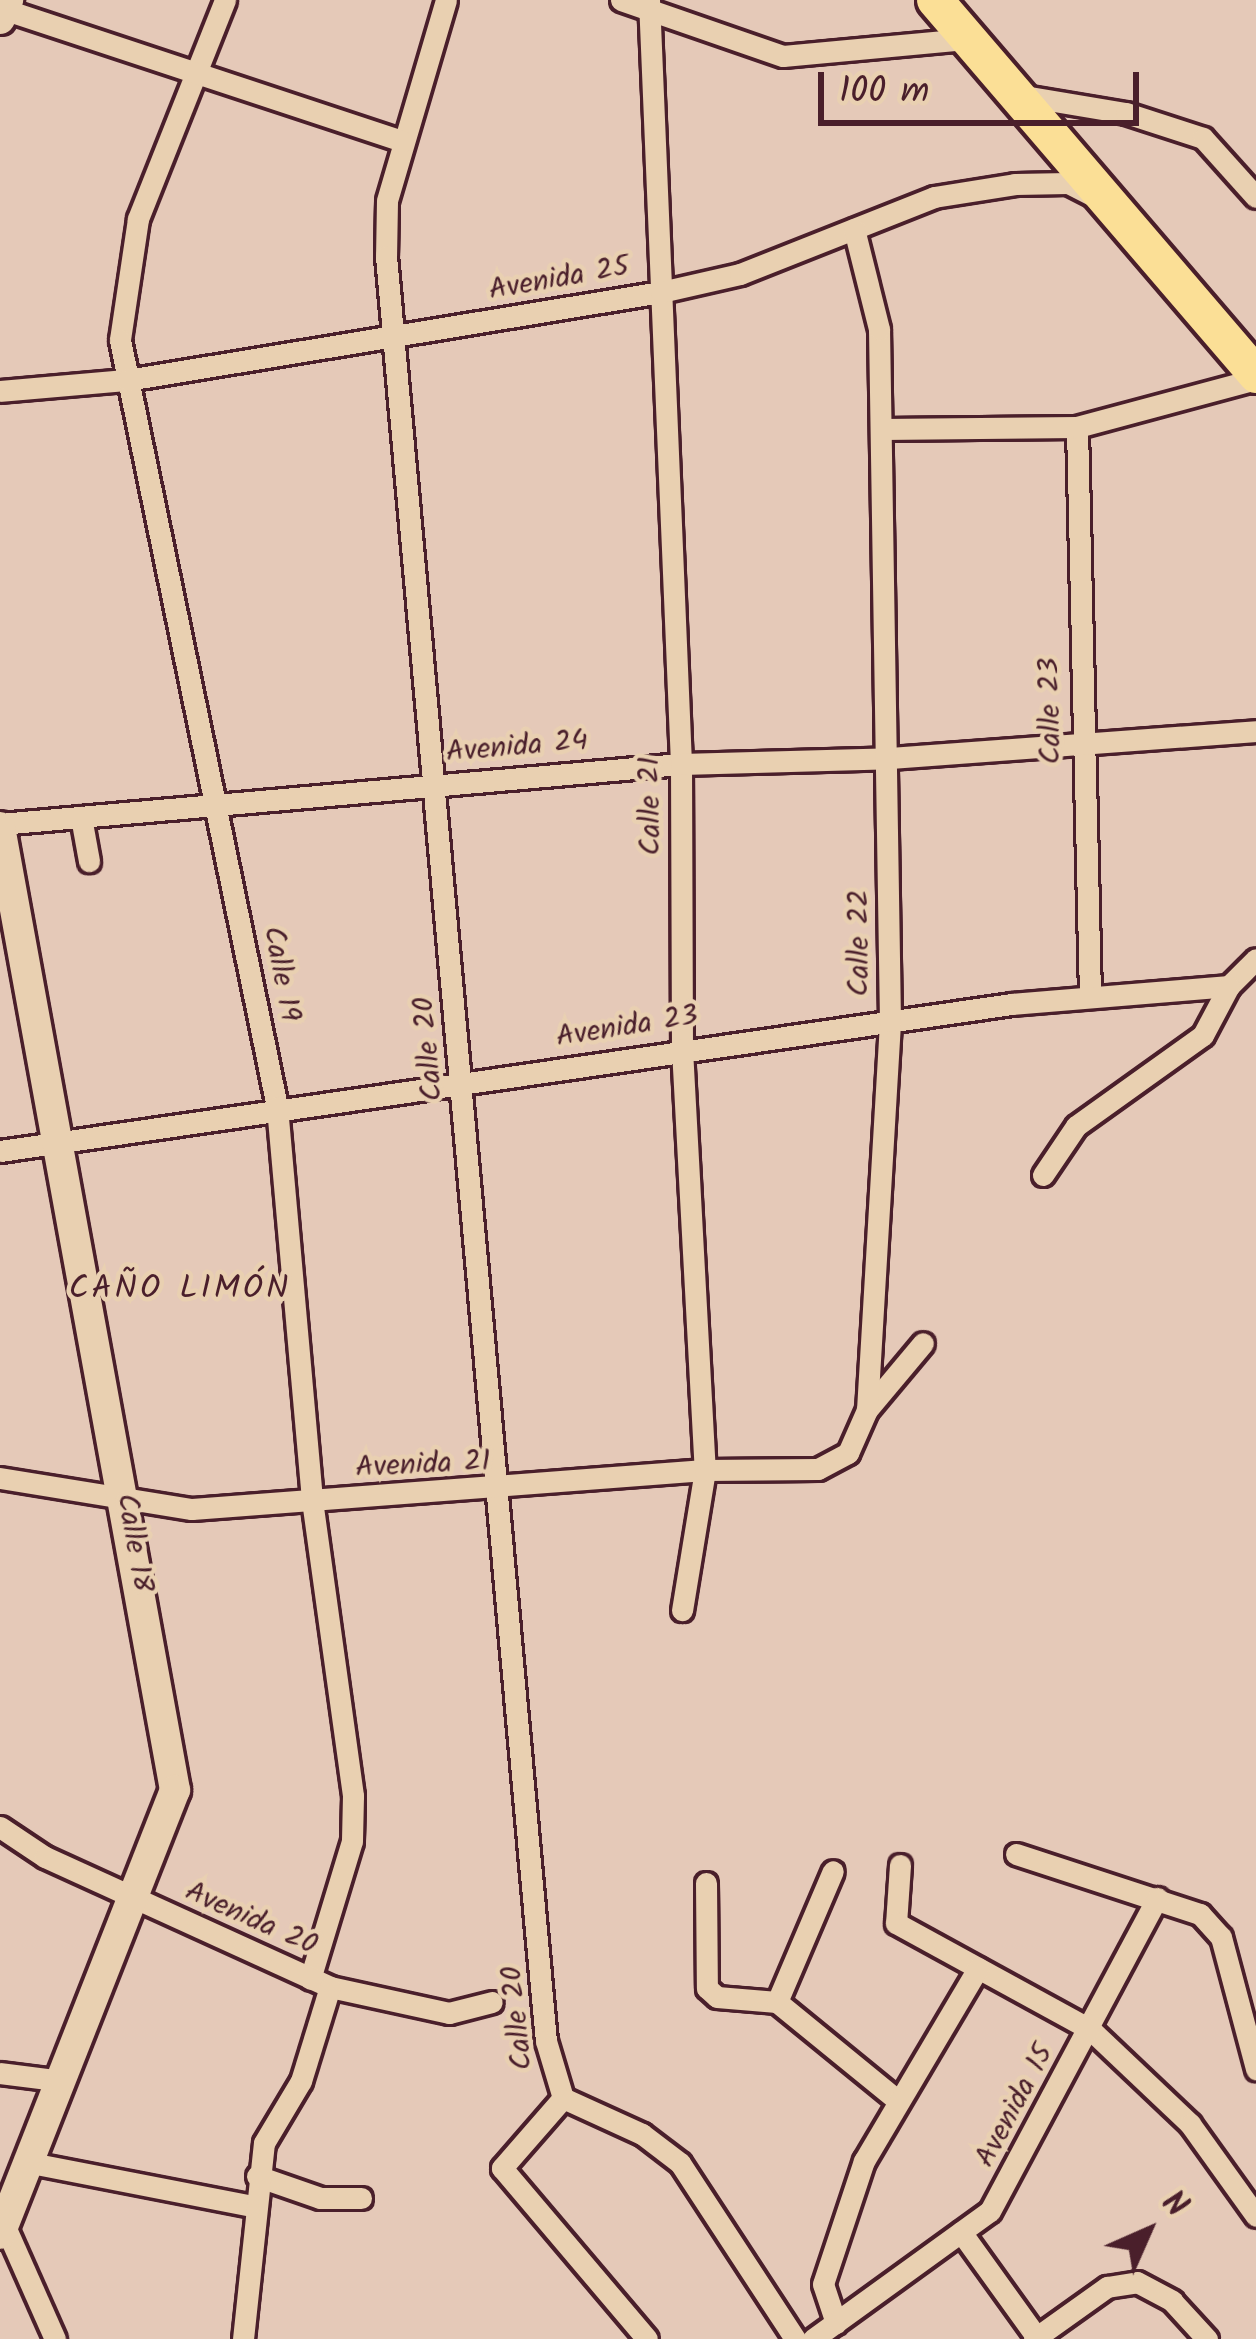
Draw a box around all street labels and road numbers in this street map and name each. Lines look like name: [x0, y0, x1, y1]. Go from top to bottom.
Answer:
street label: Avenida 25: [486, 249, 632, 309]
street label: Calle 23: [1032, 657, 1070, 765]
street label: Avenida 24: [444, 723, 590, 771]
street label: Calle 21: [632, 756, 670, 856]
street label: Calle 22: [842, 889, 878, 997]
street label: Calle 19: [254, 923, 308, 1025]
street label: Calle 20: [407, 995, 451, 1103]
street label: Avenida 23: [553, 998, 701, 1056]
street label: Avenida 21: [354, 1443, 492, 1487]
street label: Calle 18: [108, 1491, 160, 1595]
street label: Avenida 20: [179, 1874, 323, 1964]
street label: Calle 20: [495, 1964, 541, 2072]
street label: Avenida 15: [968, 2038, 1062, 2174]

